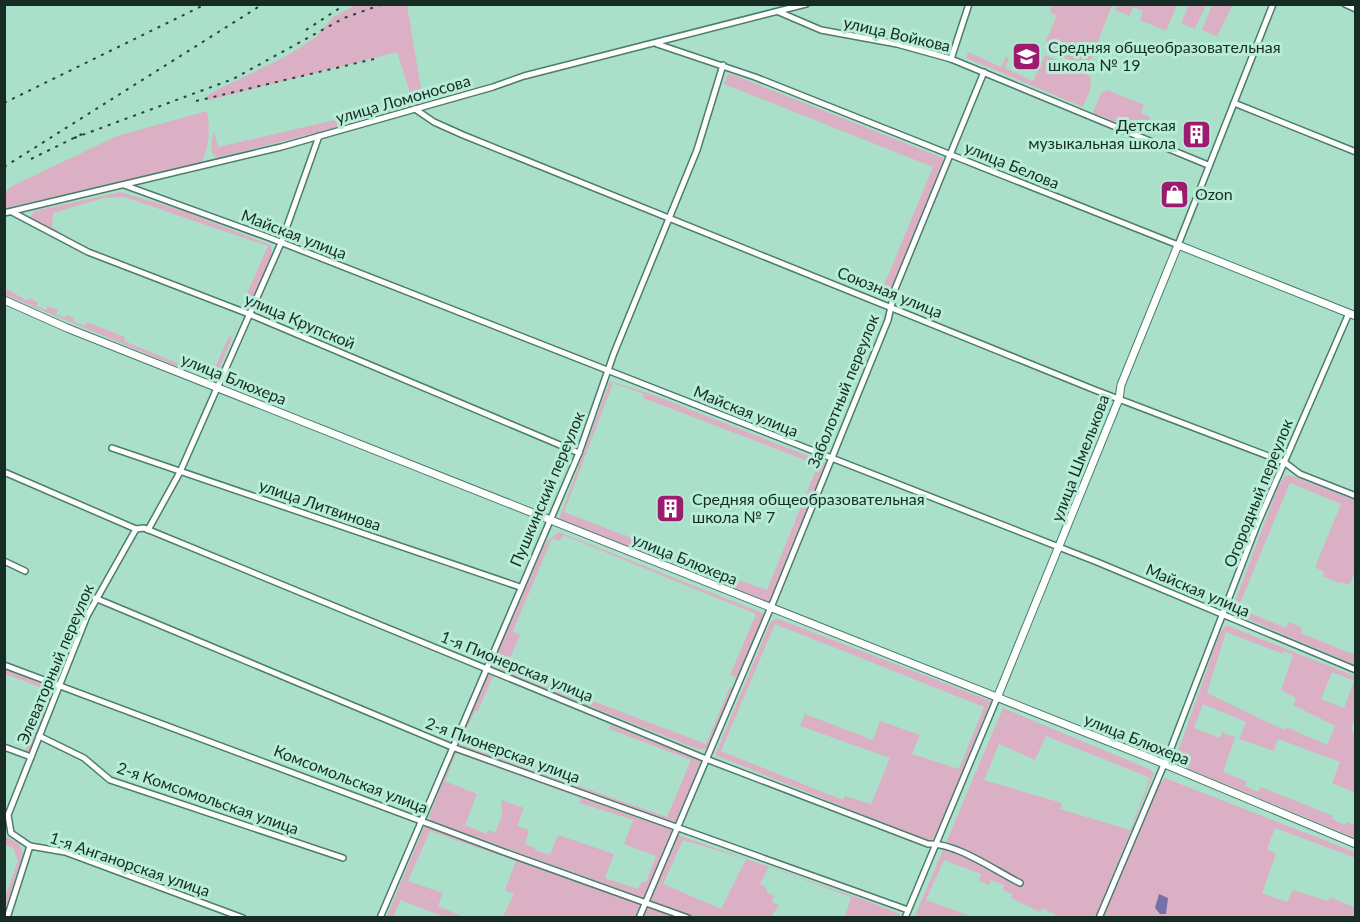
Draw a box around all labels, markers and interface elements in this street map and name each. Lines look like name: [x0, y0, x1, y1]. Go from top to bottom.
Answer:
street label: улица Войкова: [842, 12, 952, 55]
place label: Средняя общеобразовательная школа № 19: [1048, 37, 1281, 74]
school or university icon: Средняя общеобразовательная школа № 19: [1011, 40, 1043, 72]
street label: улица Ломоносова: [333, 70, 472, 127]
place label: Детская музыкальная школа: [1028, 115, 1176, 152]
building icon: Детская музыкальная школа: [1181, 118, 1213, 150]
street label: улица Белова: [962, 137, 1062, 192]
shop icon: Ozon: [1158, 178, 1190, 210]
place label: Ozon: [1195, 184, 1233, 203]
street label: Майская улица: [239, 205, 350, 262]
street label: Союзная улица: [835, 262, 946, 321]
street label: улица Крупской: [242, 289, 358, 352]
street label: Заболотный переулок: [803, 310, 882, 470]
street label: улица Блюхера: [179, 349, 290, 408]
street label: Майская улица: [691, 381, 801, 440]
street label: улица Шмелькова: [1047, 392, 1113, 524]
street label: Пушкинский переулок: [505, 408, 588, 569]
street label: Огородный переулок: [1219, 415, 1296, 570]
street label: улица Литвинова: [257, 475, 384, 534]
place label: Средняя общеобразовательная школа № 7: [692, 489, 925, 526]
building icon: Средняя общеобразовательная школа № 7: [655, 492, 687, 524]
street label: улица Блюхера: [630, 529, 741, 588]
street label: Майская улица: [1143, 559, 1253, 620]
street label: Элеваторный переулок: [12, 580, 97, 747]
street label: 1-я Пионерская улица: [438, 626, 596, 705]
street label: улица Блюхера: [1082, 709, 1193, 768]
street label: 2-я Пионерская улица: [423, 713, 583, 786]
street label: Комсомольская улица: [271, 740, 431, 817]
street label: 2-я Комсомольская улица: [115, 757, 302, 838]
street label: 1-я Анганорская улица: [48, 827, 213, 900]

